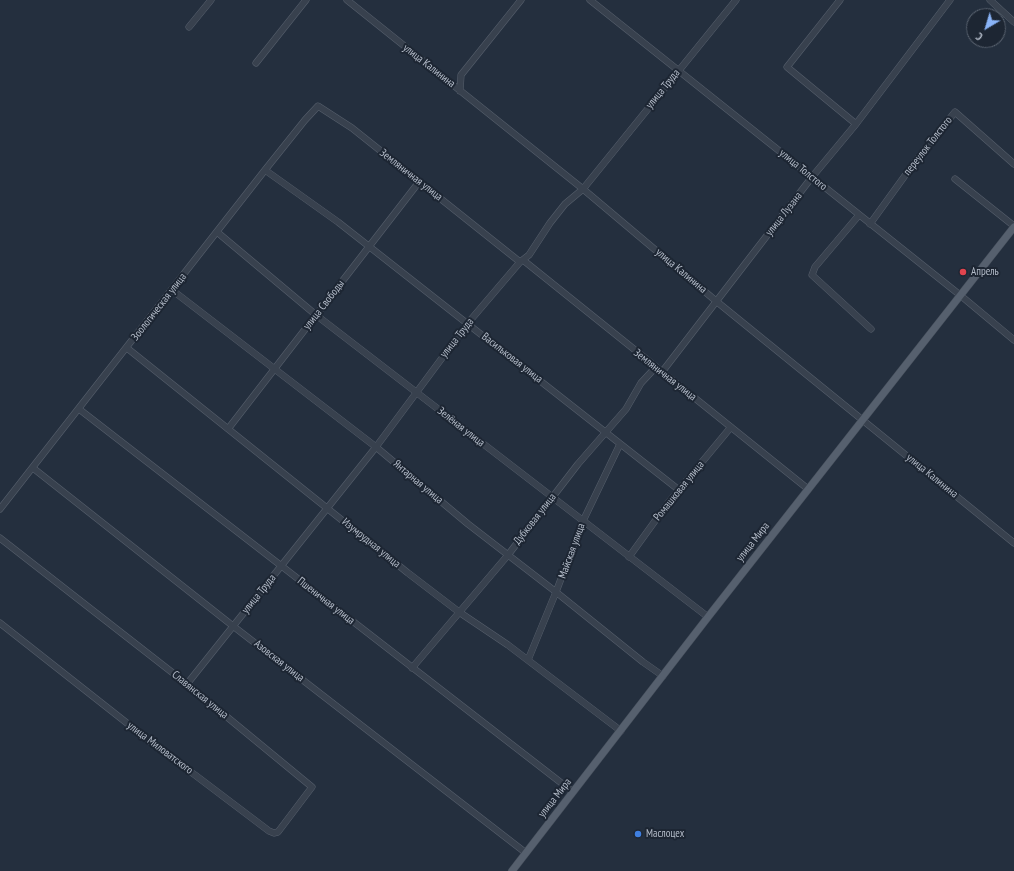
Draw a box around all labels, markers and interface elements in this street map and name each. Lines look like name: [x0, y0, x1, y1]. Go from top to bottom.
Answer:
north arrow: [966, 8, 1006, 48]
text: С: [973, 30, 986, 44]
street label: улица Калинина: [400, 41, 458, 91]
street label: улица Труда: [643, 67, 683, 111]
street label: переулок Толстого: [901, 114, 955, 178]
street label: Земляничная улица: [377, 146, 445, 204]
street label: улица Толстого: [776, 147, 830, 193]
street label: улица Лузана: [763, 189, 805, 239]
street label: улица Калинина: [653, 246, 709, 296]
place label: Апрель: [971, 265, 999, 279]
marker: Апрель: [958, 267, 968, 277]
street label: Зоологическая улица: [129, 271, 189, 343]
street label: улица Свободы: [301, 278, 347, 332]
street label: улица Труда: [437, 316, 477, 360]
street label: Васильковая улица: [479, 330, 545, 386]
street label: Земляничная улица: [631, 346, 699, 404]
street label: Зелёная улица: [435, 404, 487, 450]
street label: улица Калинина: [903, 451, 961, 501]
street label: Янтарная улица: [390, 457, 446, 507]
street label: Ромашковая улица: [651, 458, 707, 524]
street label: Дубковая улица: [511, 491, 559, 547]
street label: Изумрудная улица: [339, 515, 403, 571]
street label: улица Мира: [734, 520, 772, 564]
street label: Майская улица: [556, 522, 588, 580]
street label: улица Труда: [239, 572, 279, 616]
street label: Пшеничная улица: [295, 575, 357, 627]
street label: Азовская улица: [251, 637, 307, 685]
street label: Славянская улица: [169, 668, 231, 722]
street label: улица Миловатского: [125, 719, 195, 777]
street label: улица Мира: [536, 776, 574, 820]
place label: Маслоцех: [646, 827, 684, 841]
marker: Маслоцех: [633, 829, 643, 839]

